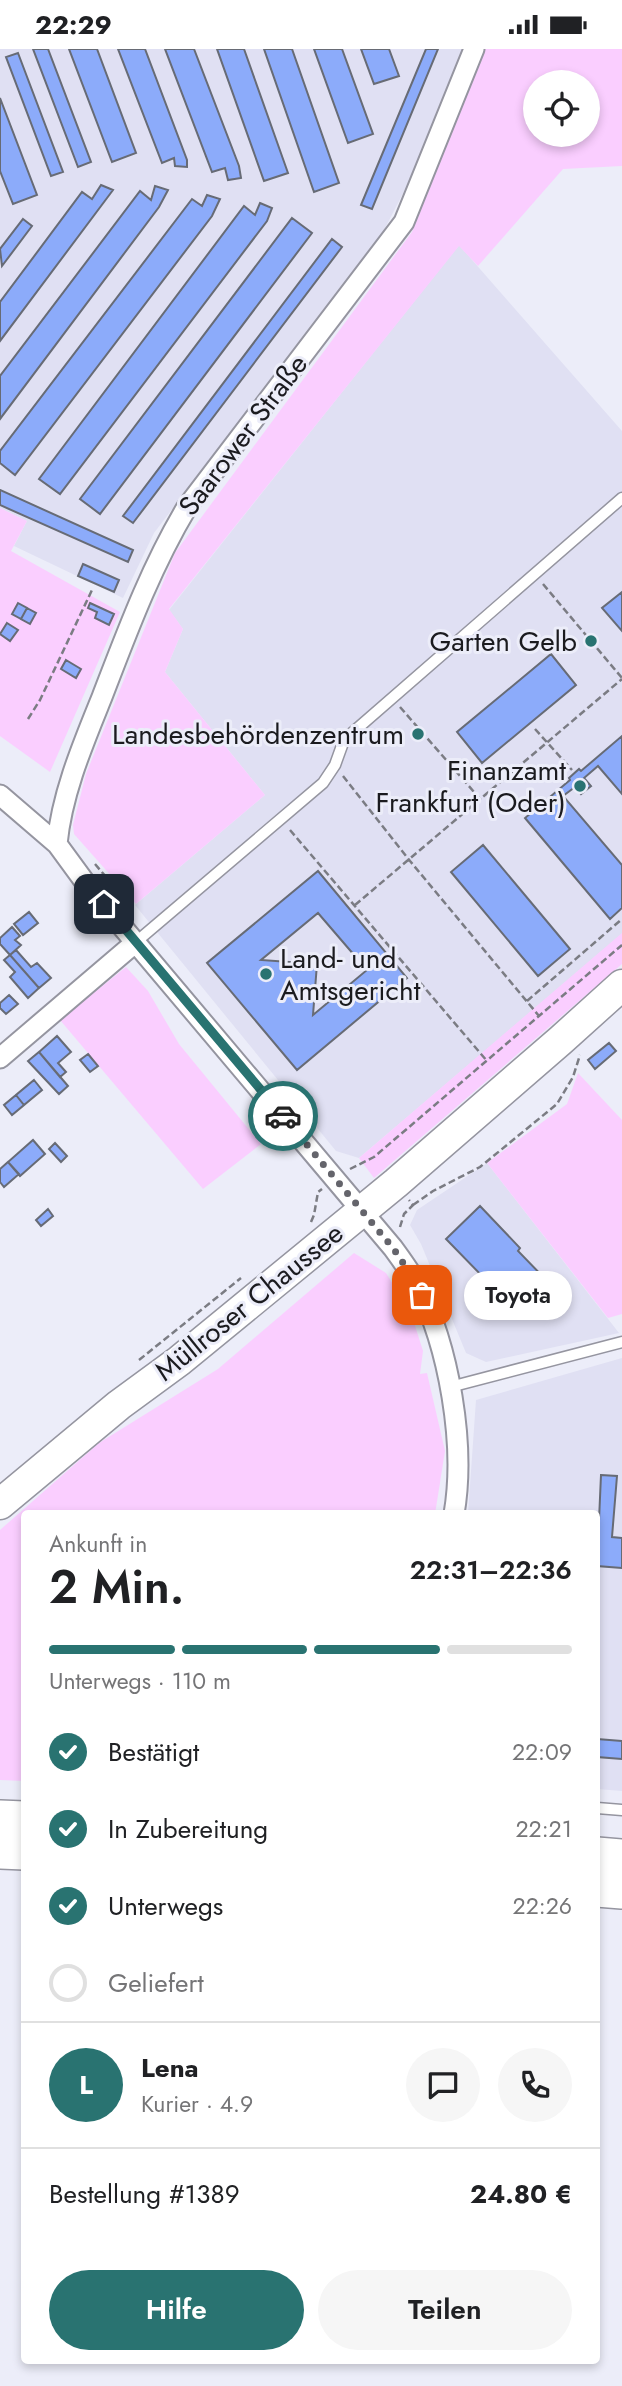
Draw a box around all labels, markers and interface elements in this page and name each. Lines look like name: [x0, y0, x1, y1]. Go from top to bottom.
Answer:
text: 22:29: [35, 6, 112, 44]
map controls: [523, 70, 600, 147]
button: locate: [523, 70, 600, 147]
street label: Saarower Straße: [169, 346, 317, 524]
place label: Garten Gelb: [429, 621, 577, 662]
marker: Garten Gelb: [583, 633, 599, 649]
place label: Landesbehördenzentrum: [112, 714, 404, 755]
marker: Landesbehördenzentrum: [410, 726, 426, 742]
place label: Finanzamt Frankfurt (Oder): [376, 750, 566, 823]
marker: Finanzamt Frankfurt (Oder): [572, 778, 588, 794]
pin: [74, 874, 134, 934]
icon: home: [85, 885, 123, 923]
place label: Land- und Amtsgericht: [280, 938, 421, 1011]
marker: Land- und Amtsgericht: [258, 966, 274, 982]
courier: [248, 1081, 318, 1151]
icon: car: [264, 1097, 302, 1135]
street label: Müllroser Chaussee: [146, 1213, 352, 1391]
pin: [392, 1265, 452, 1325]
callout: Toyota: [464, 1271, 572, 1319]
icon: bag: [403, 1276, 441, 1314]
text: Toyota: [485, 1278, 551, 1312]
text: Ankunft in: [49, 1527, 147, 1561]
text: 22:31–22:36: [410, 1551, 572, 1589]
text: 2 Min.: [49, 1554, 184, 1620]
text: Unterwegs · 110 m: [49, 1664, 231, 1698]
icon: check: [49, 1733, 87, 1771]
text: Bestätigt: [108, 1733, 199, 1771]
text: 22:09: [512, 1735, 572, 1769]
icon: check: [49, 1810, 87, 1848]
text: In Zubereitung: [108, 1810, 268, 1848]
text: 22:21: [515, 1812, 572, 1846]
icon: check: [49, 1887, 87, 1925]
text: Unterwegs: [108, 1887, 223, 1925]
text: 22:26: [513, 1889, 572, 1923]
text: Geliefert: [108, 1964, 204, 2002]
button: chat: [406, 2048, 480, 2122]
button: phone: [498, 2048, 572, 2122]
text: Lena: [141, 2049, 199, 2087]
text: L: [79, 2066, 93, 2104]
text: Kurier · 4.9: [141, 2087, 253, 2121]
text: Bestellung #1389: [49, 2175, 240, 2213]
text: 24.80 €: [470, 2175, 572, 2213]
button: Hilfe: [49, 2270, 304, 2350]
button: Teilen: [318, 2270, 572, 2350]

